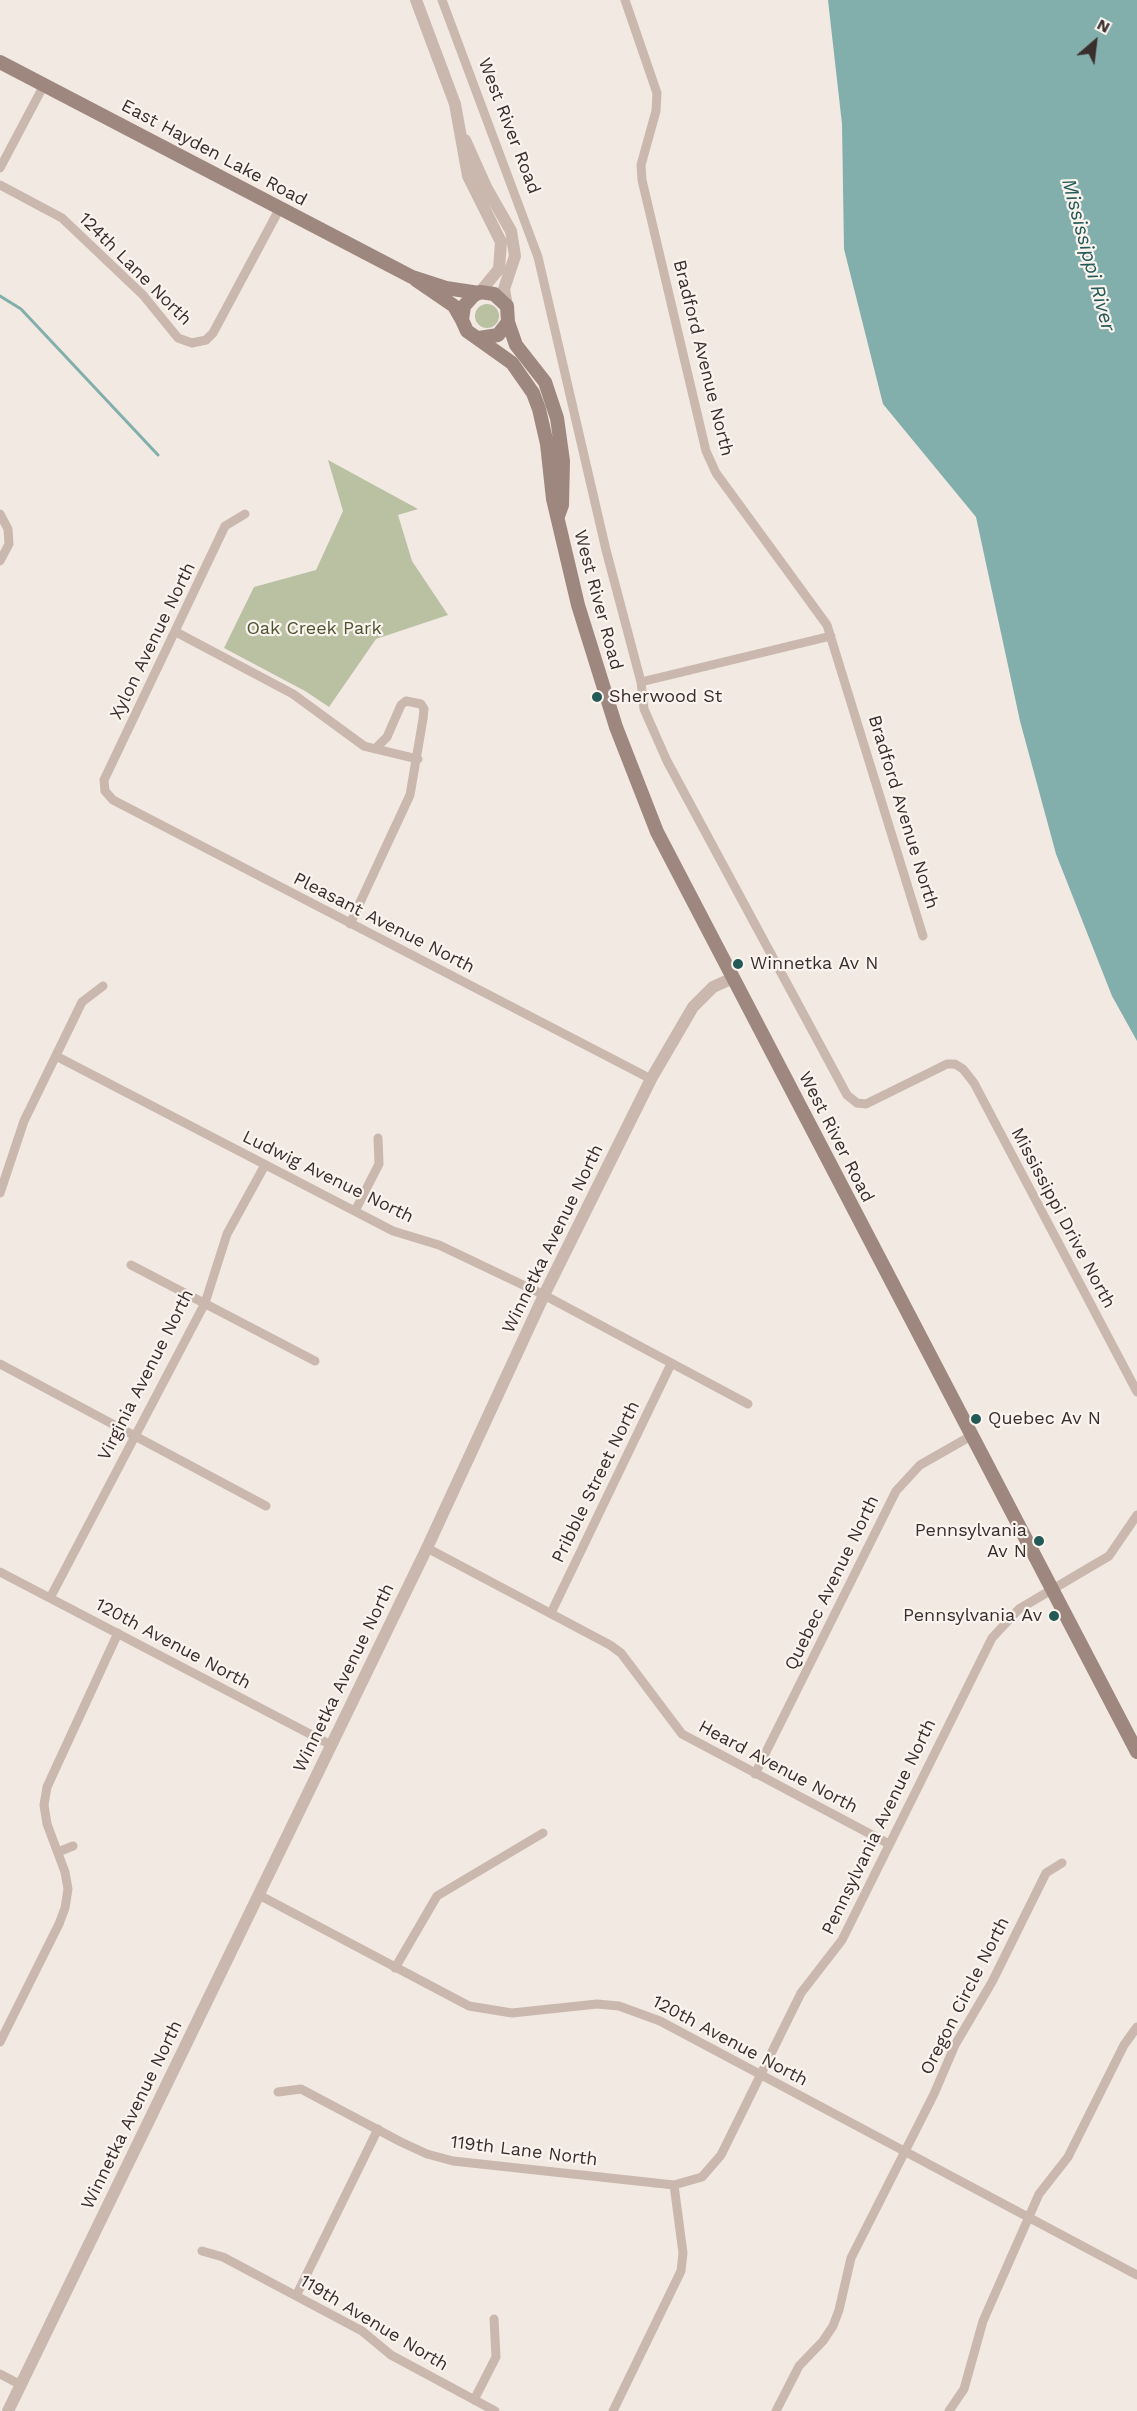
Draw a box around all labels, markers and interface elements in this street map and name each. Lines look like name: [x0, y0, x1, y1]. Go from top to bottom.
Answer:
north arrow: [1065, 12, 1125, 72]
text: N: [1094, 14, 1113, 37]
street label: West River Road: [473, 55, 545, 197]
street label: East Hayden Lake Road: [117, 95, 311, 211]
water label: Mississippi River: [1056, 176, 1120, 334]
street label: 124th Lane North: [74, 208, 196, 330]
street label: Bradford Avenue North: [668, 258, 738, 458]
street label: West River Road: [569, 528, 627, 672]
street label: Xylon Avenue North: [106, 559, 200, 723]
park label: Oak Creek Park: [246, 618, 382, 640]
place label: Sherwood St: [609, 686, 722, 708]
marker: Sherwood St: [590, 690, 604, 704]
street label: Bradford Avenue North: [863, 712, 943, 912]
street label: Pleasant Avenue North: [290, 868, 478, 978]
place label: Winnetka Av N: [750, 953, 878, 975]
marker: Winnetka Av N: [731, 957, 745, 971]
street label: West River Road: [794, 1068, 878, 1206]
street label: Mississippi Drive North: [1006, 1124, 1120, 1312]
street label: Ludwig Avenue North: [239, 1126, 417, 1228]
street label: Winnetka Avenue North: [498, 1141, 608, 1337]
street label: Virginia Avenue North: [93, 1286, 199, 1464]
street label: Pribble Street North: [547, 1398, 645, 1566]
place label: Quebec Av N: [988, 1408, 1101, 1430]
marker: Quebec Av N: [969, 1412, 983, 1426]
street label: Quebec Avenue North: [780, 1492, 884, 1674]
place label: Pennsylvania Av N: [915, 1520, 1027, 1562]
marker: Pennsylvania Av N: [1032, 1534, 1046, 1548]
street label: Winnetka Avenue North: [289, 1580, 399, 1776]
street label: 120th Avenue North: [92, 1594, 254, 1694]
place label: Pennsylvania Av: [903, 1605, 1042, 1627]
marker: Pennsylvania Av: [1047, 1609, 1061, 1623]
street label: Pennsylvania Avenue North: [817, 1715, 941, 1939]
street label: Heard Avenue North: [695, 1716, 861, 1818]
street label: Oregon Circle North: [916, 1914, 1014, 2078]
street label: 120th Avenue North: [649, 1991, 811, 2091]
street label: Winnetka Avenue North: [77, 2017, 187, 2213]
street label: 119th Lane North: [449, 2131, 599, 2171]
street label: 119th Avenue North: [296, 2270, 452, 2376]

